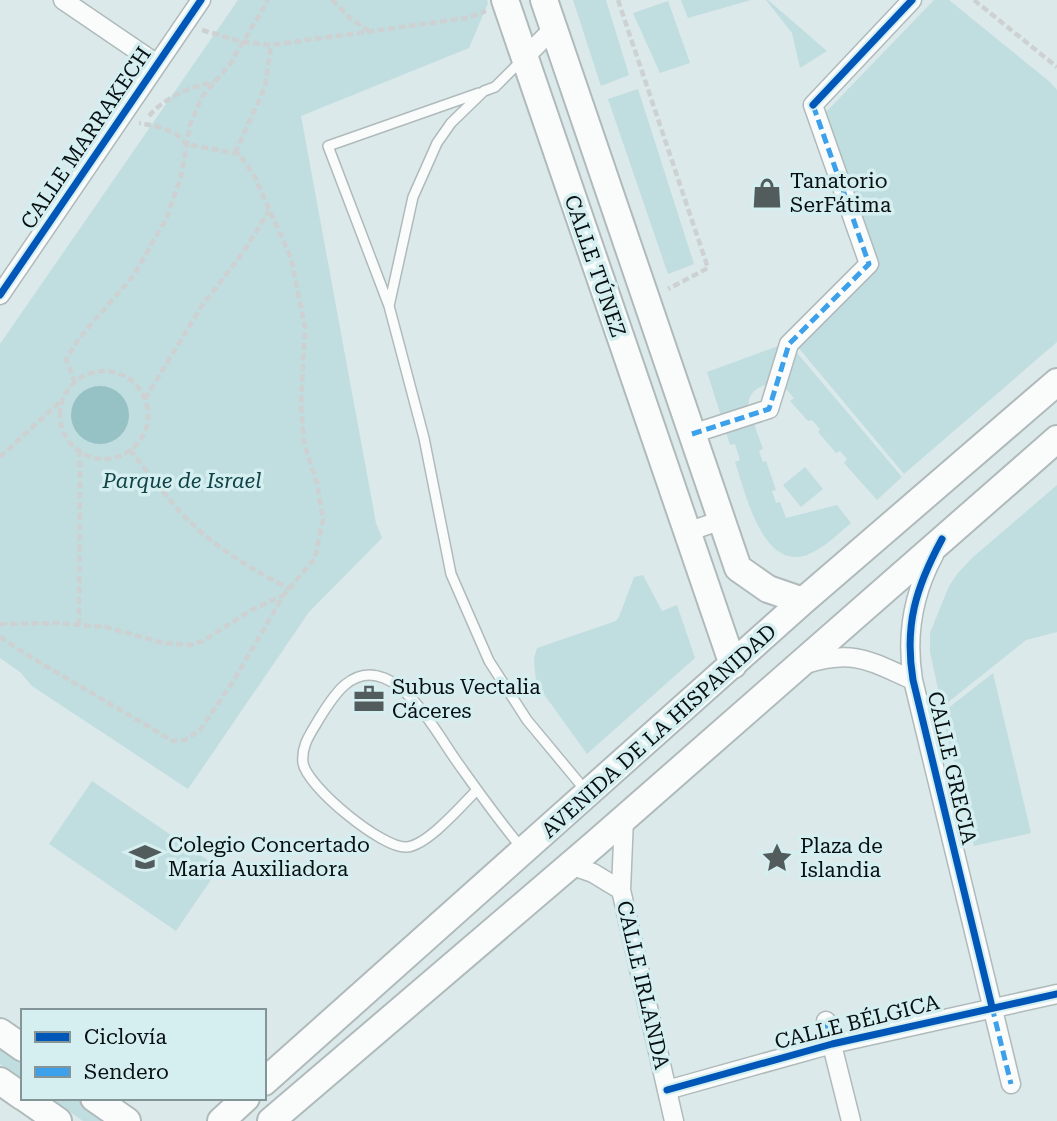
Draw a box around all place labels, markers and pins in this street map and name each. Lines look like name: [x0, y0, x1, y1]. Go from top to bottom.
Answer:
place label: Tanatorio SerFátima: [790, 169, 892, 217]
shop icon: Tanatorio SerFátima: [750, 176, 784, 210]
place label: Subus Vectalia Cáceres: [392, 675, 541, 723]
office icon: Subus Vectalia Cáceres: [352, 682, 386, 716]
place label: Colegio Concertado María Auxiliadora: [168, 833, 370, 881]
place label: Plaza de Islandia: [800, 834, 883, 882]
school or university icon: Colegio Concertado María Auxiliadora: [128, 840, 162, 874]
place icon: Plaza de Islandia: [760, 841, 794, 875]

